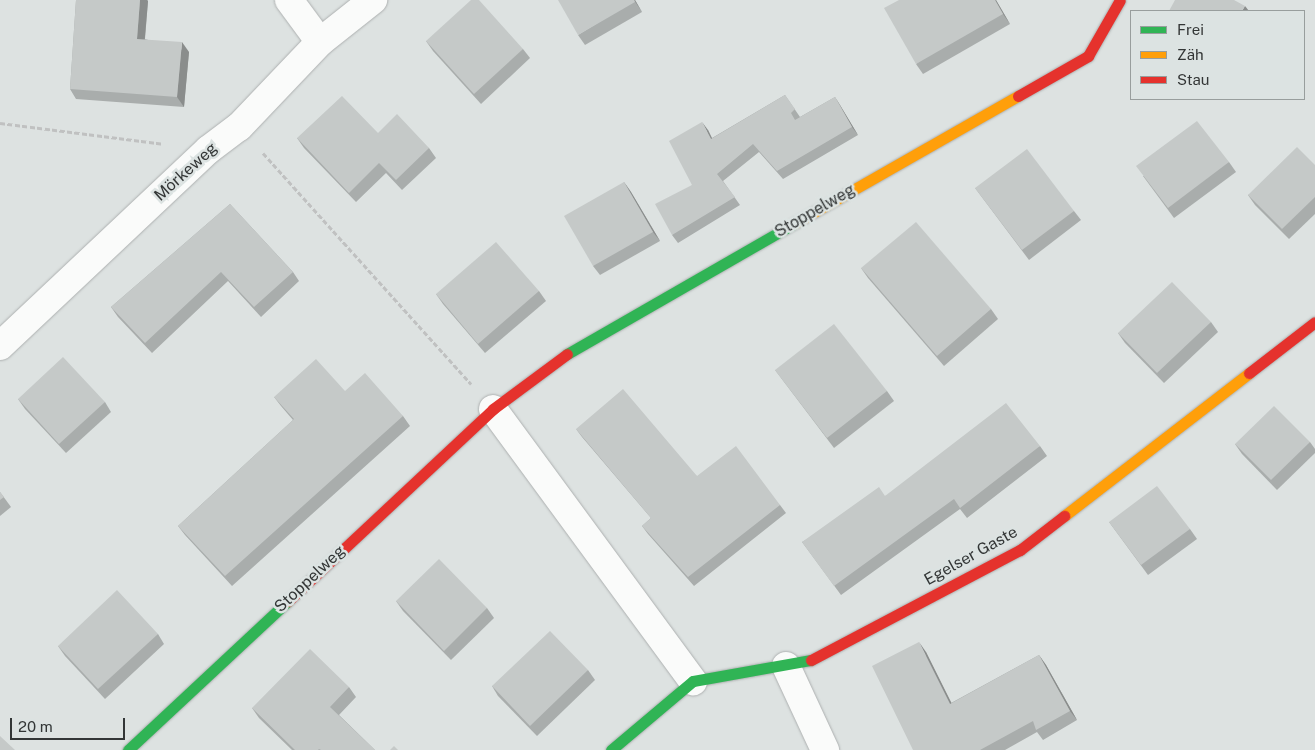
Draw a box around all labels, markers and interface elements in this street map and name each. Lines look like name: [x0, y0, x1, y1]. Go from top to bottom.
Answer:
legend: [1130, 10, 1305, 100]
text: Frei: [1177, 21, 1204, 38]
text: Zäh: [1177, 46, 1204, 63]
text: Stau: [1177, 71, 1210, 88]
street label: Mörkeweg: [151, 139, 221, 205]
street label: Stoppelweg: [771, 180, 859, 242]
street label: Egelser Gaste: [921, 522, 1021, 590]
street label: Stoppelweg: [271, 541, 349, 617]
scale bar: [12, 708, 128, 740]
text: 20 m: [18, 718, 53, 735]

